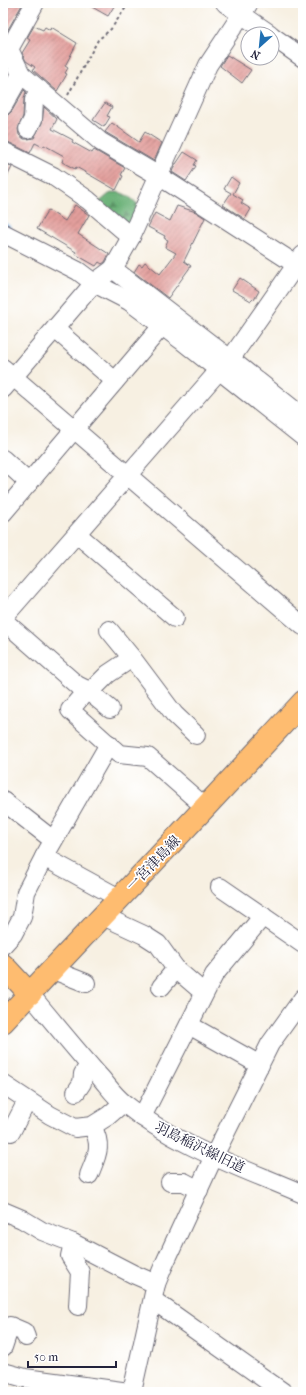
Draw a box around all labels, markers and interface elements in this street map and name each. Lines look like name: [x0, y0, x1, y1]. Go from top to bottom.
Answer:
north arrow: [240, 26, 280, 66]
text: N: [248, 46, 262, 62]
street label: 一宮津島線: [123, 832, 184, 894]
street label: 羽島稲沢線旧道: [152, 1118, 248, 1177]
scale bar: [28, 1343, 116, 1369]
text: 50 m: [34, 1350, 58, 1364]

